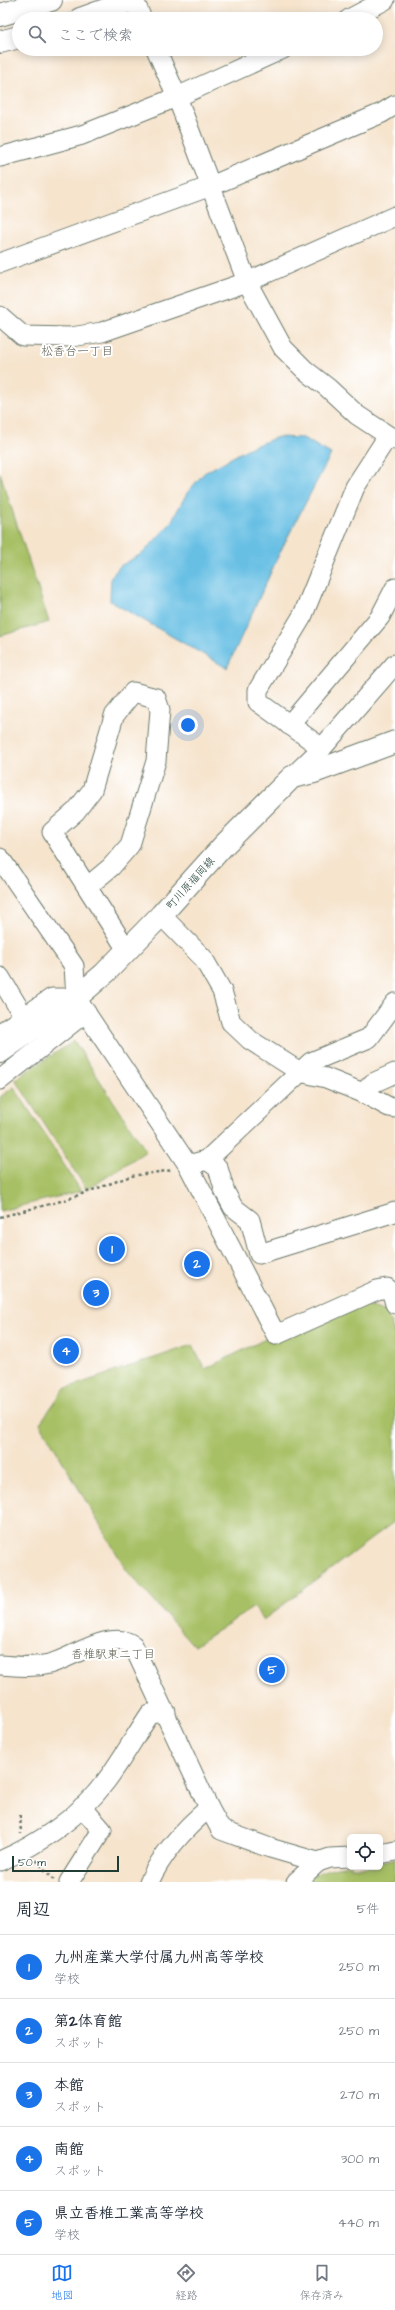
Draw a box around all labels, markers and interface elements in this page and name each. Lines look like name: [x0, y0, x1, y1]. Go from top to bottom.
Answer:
search box: [12, 12, 383, 56]
icon: search: [26, 23, 48, 45]
text: ここで検索: [58, 25, 133, 46]
district label: 松香台一丁目: [41, 343, 113, 360]
your location: [178, 715, 198, 735]
street label: 町川原福岡線: [163, 854, 218, 913]
pin: 1: [99, 1234, 125, 1264]
pin: 2: [184, 1249, 210, 1279]
pin: 3: [83, 1278, 109, 1308]
pin: 4: [53, 1336, 79, 1366]
district label: 香椎駅東二丁目: [71, 1646, 155, 1663]
pin: 5: [259, 1655, 285, 1685]
map controls: [347, 1834, 383, 1870]
button: locate: [347, 1834, 383, 1870]
scale bar: [12, 1854, 119, 1873]
text: 50 m: [18, 1855, 46, 1870]
text: 周辺: [16, 1898, 50, 1922]
text: 5件: [357, 1900, 379, 1918]
text: 九州産業大学付属九州高等学校: [54, 1947, 264, 1968]
text: 1: [28, 1958, 30, 1976]
text: 250 m: [339, 1958, 379, 1976]
text: 学校: [54, 1970, 80, 1988]
text: 第2体育館: [54, 2011, 123, 2032]
text: 2: [25, 2022, 33, 2040]
text: 250 m: [339, 2022, 379, 2040]
text: スポット: [54, 2034, 106, 2052]
text: 本館: [54, 2075, 84, 2096]
text: 3: [26, 2086, 32, 2104]
text: 270 m: [340, 2086, 379, 2104]
text: スポット: [54, 2098, 106, 2116]
text: 南館: [54, 2139, 84, 2160]
text: 4: [25, 2150, 33, 2168]
text: 300 m: [341, 2150, 379, 2168]
text: スポット: [54, 2162, 106, 2180]
text: 県立香椎工業高等学校: [54, 2203, 204, 2224]
text: 5: [24, 2214, 34, 2232]
text: 440 m: [338, 2214, 379, 2232]
text: 学校: [54, 2226, 80, 2244]
tab: 地図: [51, 2262, 73, 2303]
tab: 経路: [175, 2262, 197, 2303]
tab: 保存済み: [300, 2262, 344, 2303]

